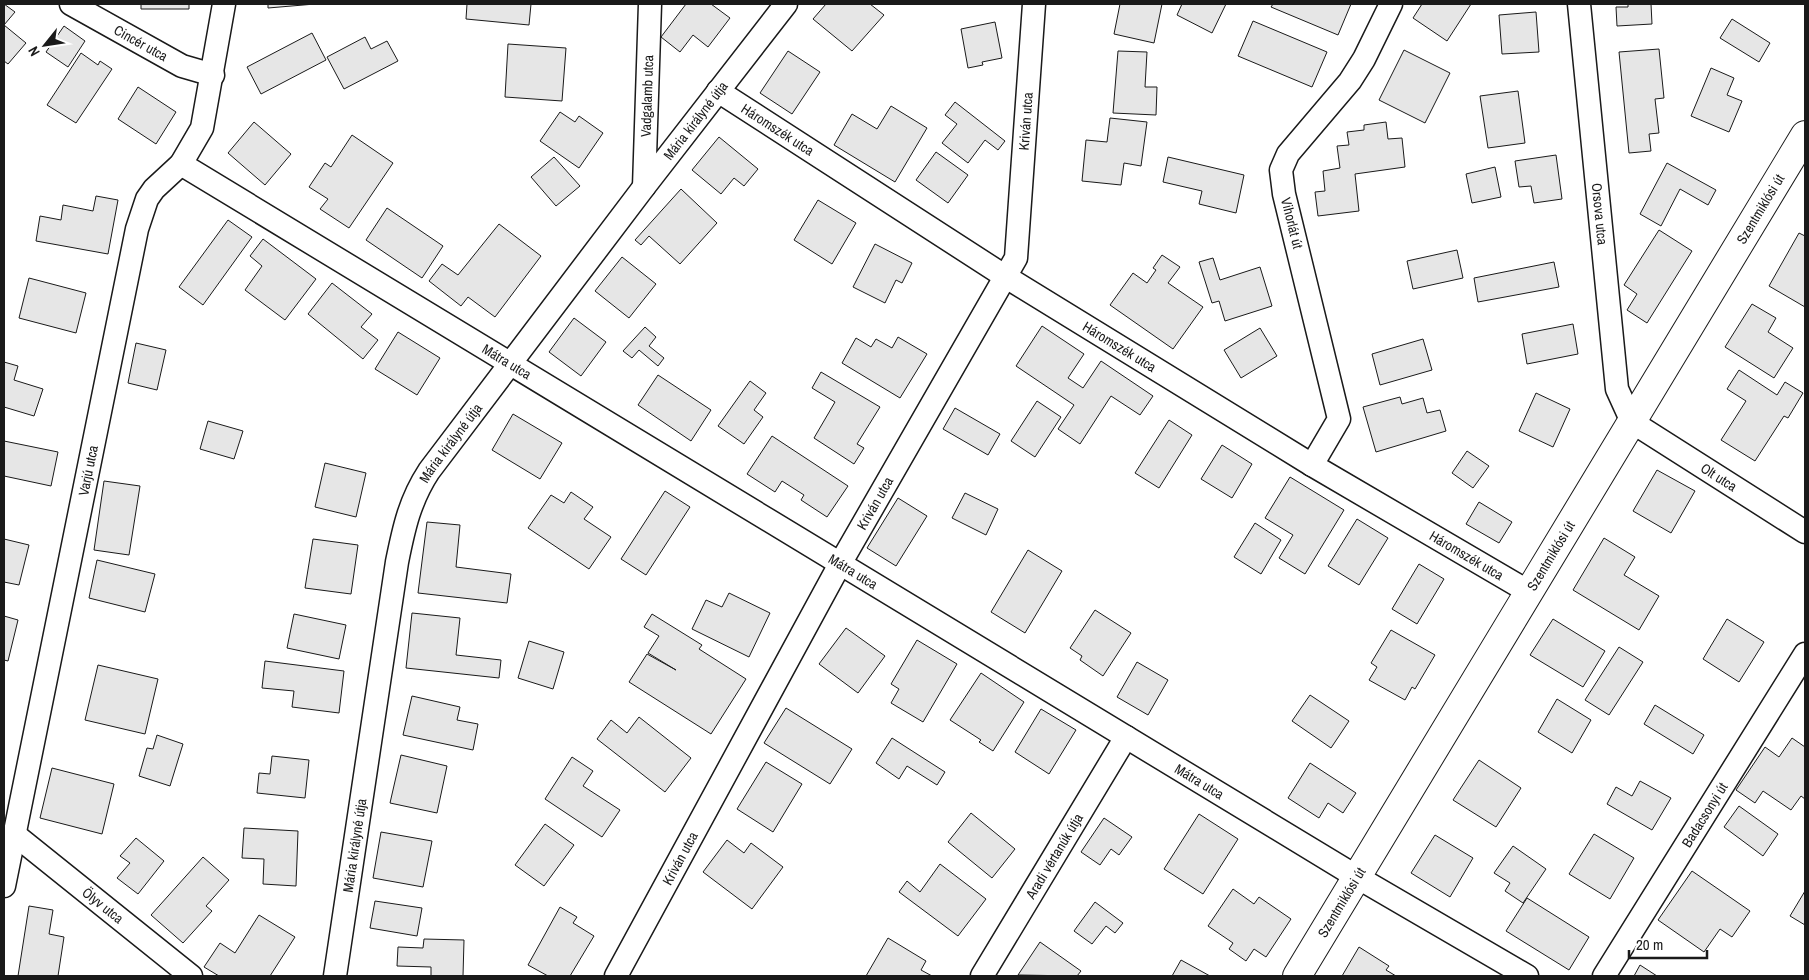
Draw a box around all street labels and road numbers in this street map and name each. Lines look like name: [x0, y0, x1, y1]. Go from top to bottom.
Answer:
street label: Cincér utca: [111, 21, 171, 66]
street label: Vadgalamb utca: [637, 54, 657, 137]
street label: Mária királyné útja: [659, 77, 732, 163]
street label: Kriván utca: [1015, 91, 1037, 151]
street label: Háromszék utca: [738, 99, 818, 160]
street label: Szentmiklósi út: [1732, 171, 1788, 247]
street label: Orsova utca: [1588, 182, 1612, 246]
street label: Vihorlát út: [1277, 196, 1307, 250]
street label: Háromszék utca: [1079, 317, 1160, 376]
street label: Mátra utca: [479, 340, 535, 384]
street label: Mária királyné útja: [415, 399, 486, 486]
street label: Varjú utca: [74, 443, 102, 497]
street label: Olt utca: [1697, 459, 1741, 496]
street label: Kriván utca: [853, 473, 898, 533]
street label: Szentmiklósi út: [1523, 517, 1579, 594]
street label: Háromszék utca: [1426, 527, 1507, 584]
street label: Mátra utca: [825, 550, 882, 594]
street label: Mátra utca: [1172, 760, 1228, 804]
street label: Badacsonyi út: [1678, 779, 1732, 850]
street label: Mária királyné útja: [339, 797, 371, 894]
street label: Aradi vértanúk útja: [1021, 810, 1087, 903]
street label: Kriván utca: [658, 828, 702, 888]
street label: Szentmiklósi út: [1313, 864, 1369, 941]
street label: Ölyv utca: [79, 883, 128, 928]

